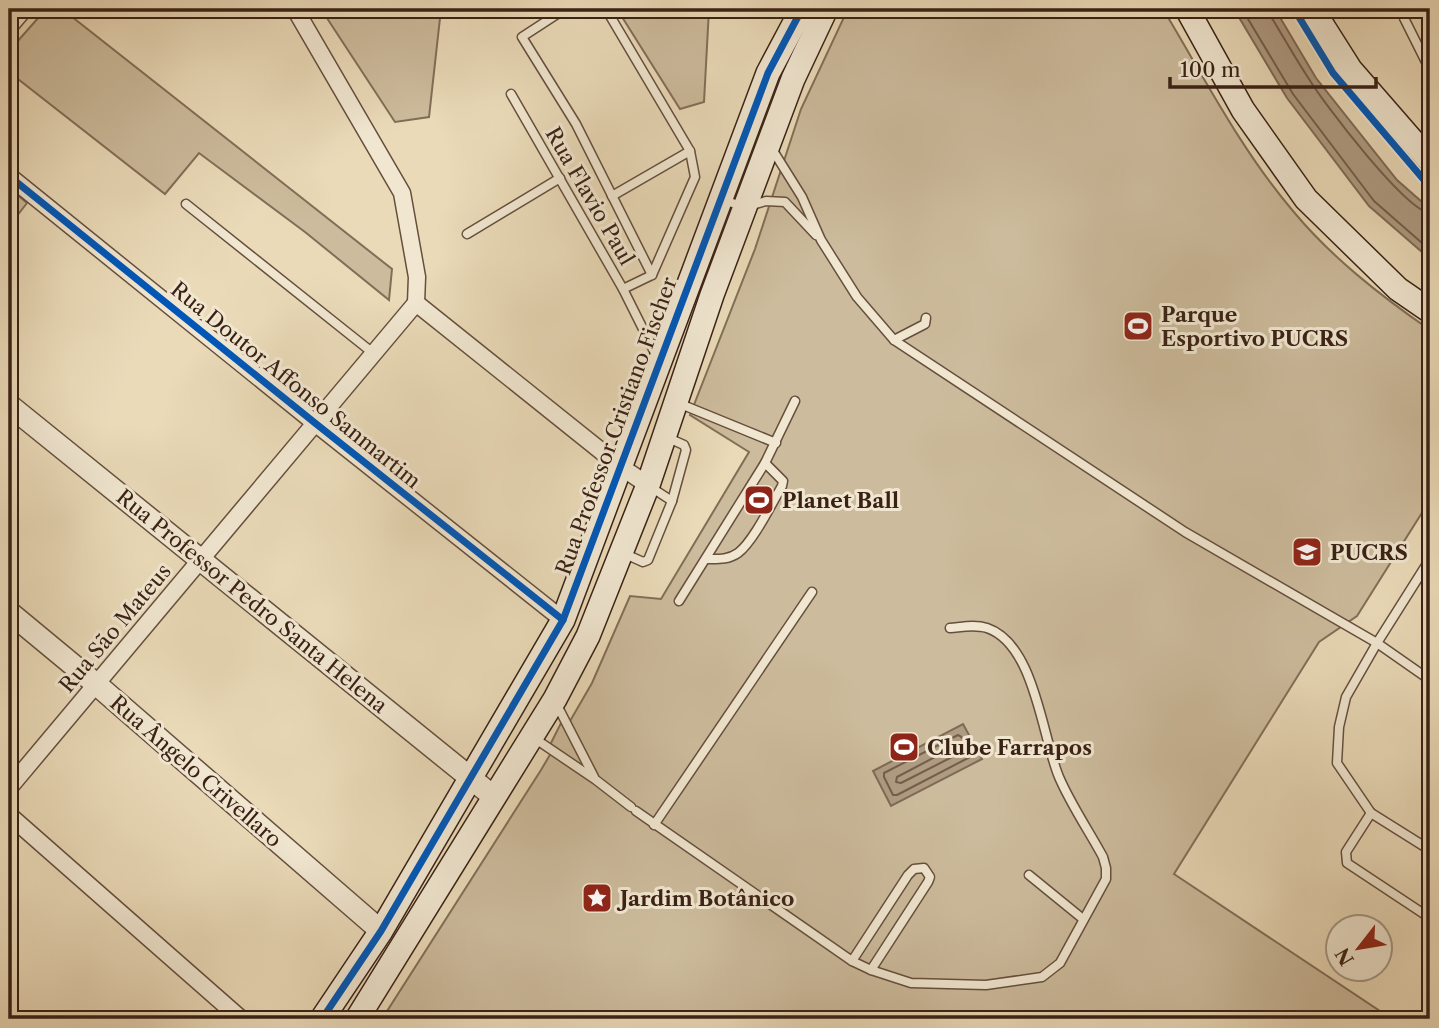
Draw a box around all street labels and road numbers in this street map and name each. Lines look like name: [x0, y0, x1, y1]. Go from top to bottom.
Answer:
street label: Rua Flavio Paul: [540, 123, 640, 269]
street label: Rua Professor Cristiano Fischer: [550, 274, 682, 578]
street label: Rua Doutor Affonso Sanmartim: [166, 277, 426, 494]
street label: Rua Professor Pedro Santa Helena: [112, 484, 393, 719]
street label: Rua São Mateus: [54, 559, 176, 697]
street label: Rua Ângelo Crivellaro: [105, 690, 287, 852]

